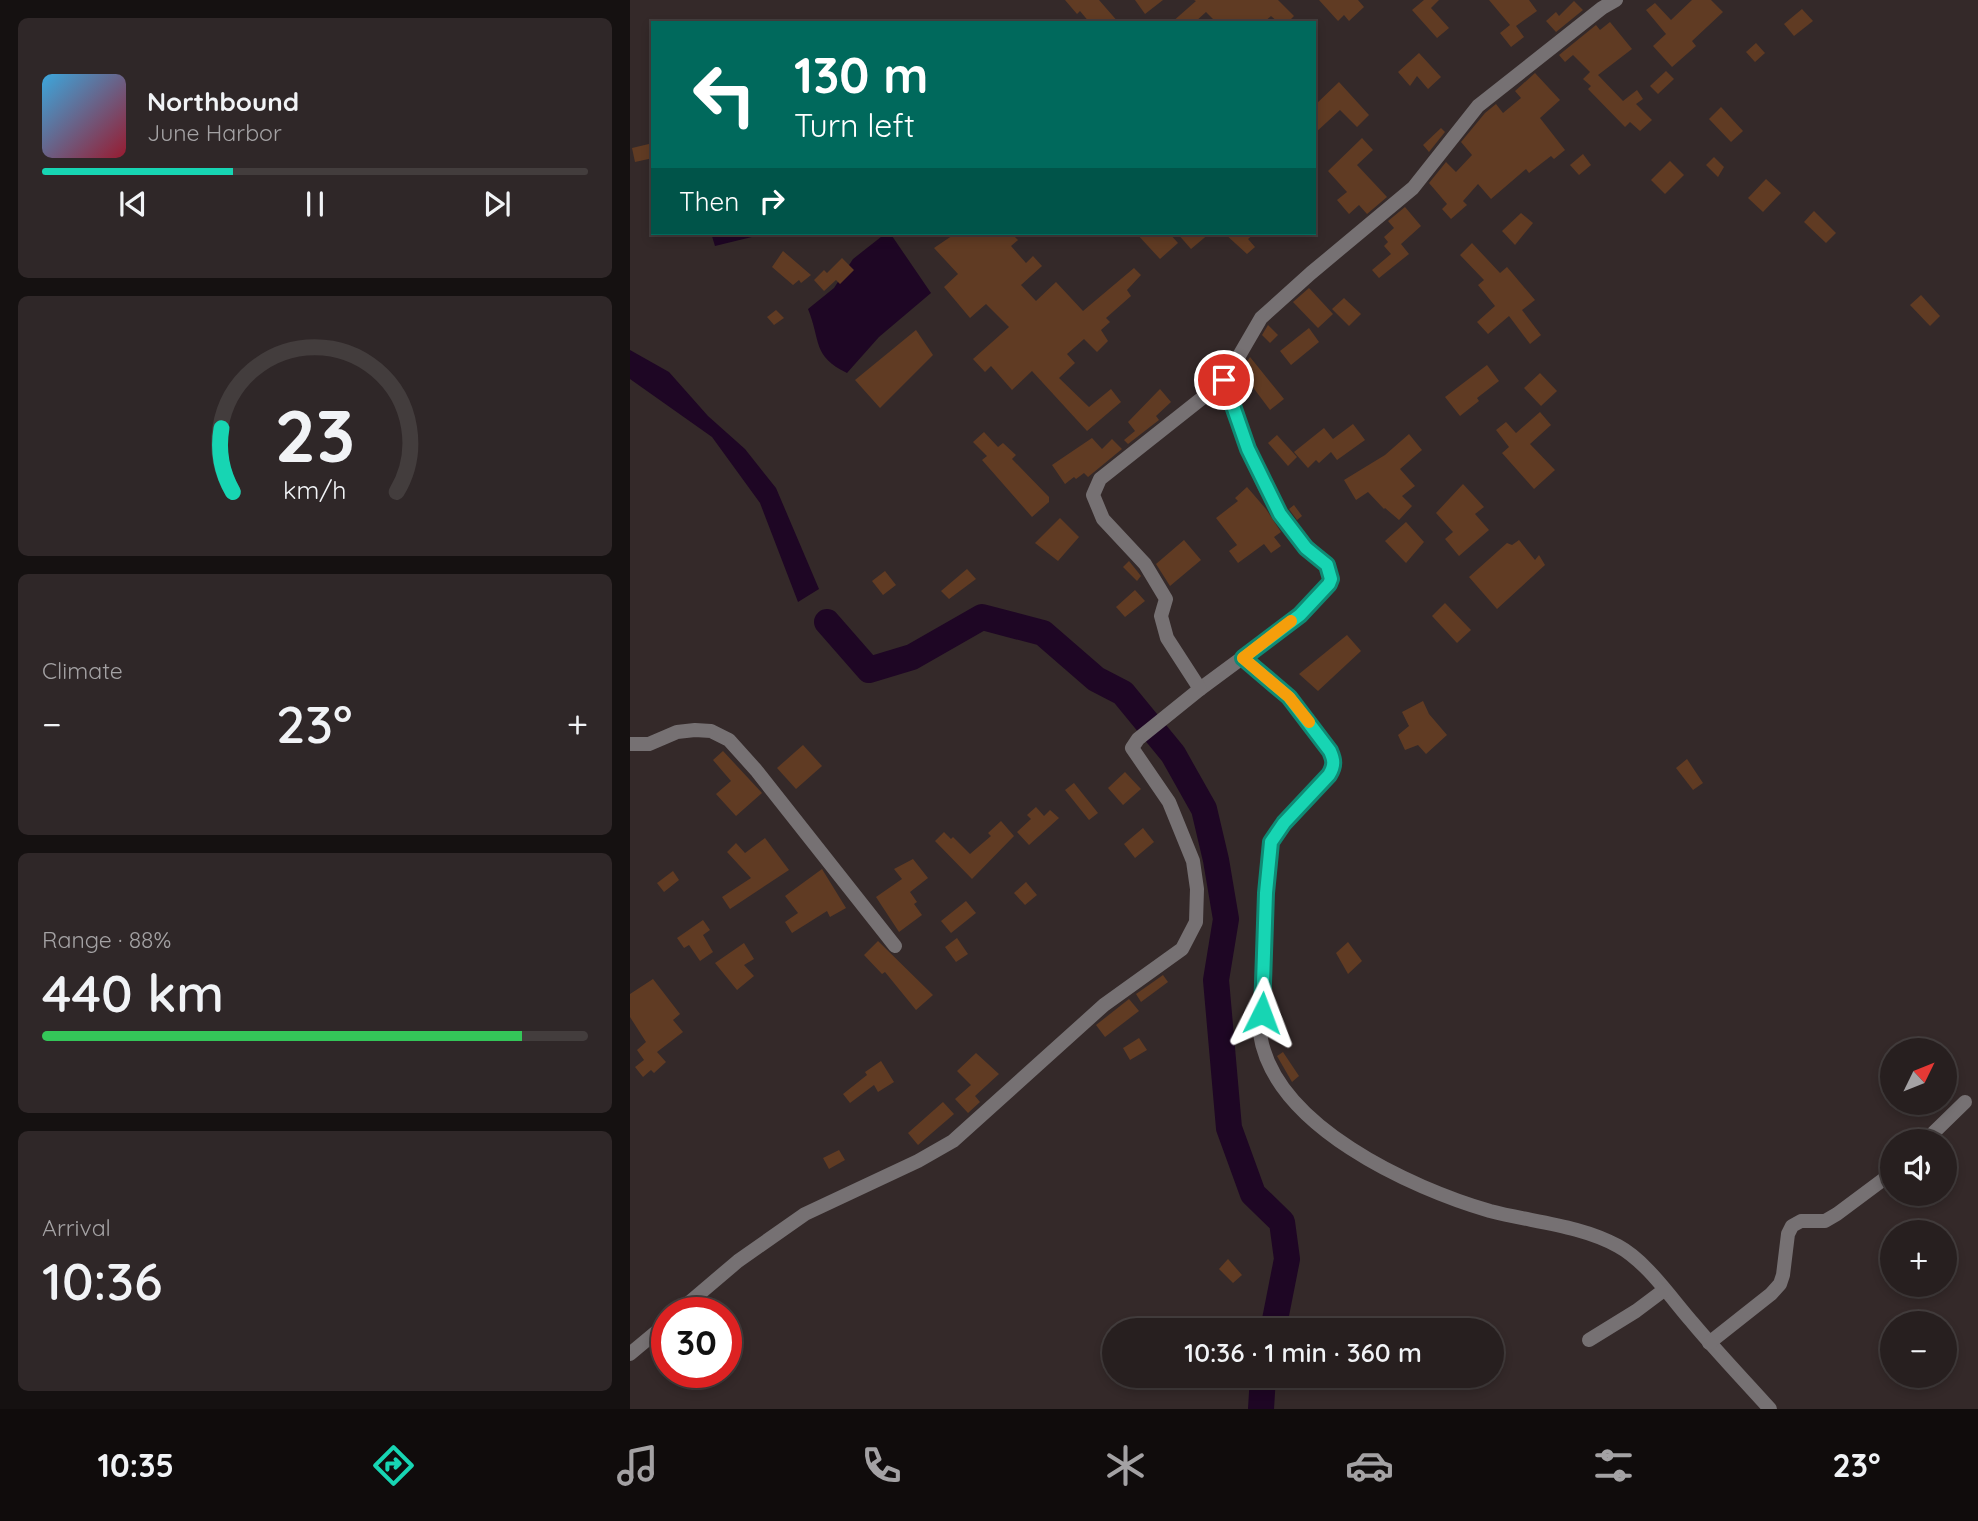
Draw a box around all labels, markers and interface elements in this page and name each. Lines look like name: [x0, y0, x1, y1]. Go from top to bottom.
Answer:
text: 130 m: [794, 44, 928, 105]
icon: left: [679, 49, 770, 140]
text: Northbound: [147, 85, 299, 118]
text: Turn left: [794, 105, 915, 145]
text: June Harbor: [147, 118, 282, 147]
icon: right: [753, 182, 791, 220]
icon: previous: [114, 185, 152, 223]
icon: pause: [296, 185, 334, 223]
icon: next: [478, 185, 516, 223]
text: Then: [679, 185, 739, 218]
pin: [1194, 350, 1254, 410]
icon: arrive: [1205, 361, 1243, 399]
text: 23: [275, 390, 355, 481]
text: km/h: [283, 474, 347, 505]
text: Climate: [42, 656, 123, 685]
text: 23°: [276, 691, 352, 756]
text: −: [42, 700, 62, 748]
text: +: [567, 700, 588, 748]
text: Range · 88%: [42, 925, 171, 954]
text: 440 km: [42, 960, 224, 1025]
position arrow: [1225, 976, 1299, 1050]
north arrow: [1880, 1038, 1956, 1115]
map controls: [1880, 1038, 1957, 1388]
button: sound: [1880, 1129, 1957, 1206]
text: Arrival: [42, 1213, 111, 1242]
button: +: [1880, 1220, 1957, 1297]
text: 10:36: [42, 1248, 162, 1313]
speed limit sign: 30: [651, 1297, 742, 1388]
button: −: [1880, 1311, 1957, 1388]
text: 10:36 · 1 min · 360 m: [1184, 1336, 1422, 1369]
icon: directions: [369, 1441, 418, 1490]
icon: music: [613, 1441, 662, 1490]
icon: phone: [857, 1441, 906, 1490]
icon: climate: [1101, 1441, 1150, 1490]
icon: car: [1345, 1441, 1394, 1490]
icon: filters: [1589, 1441, 1638, 1490]
text: 10:35: [97, 1445, 174, 1485]
text: 23°: [1832, 1445, 1880, 1485]

